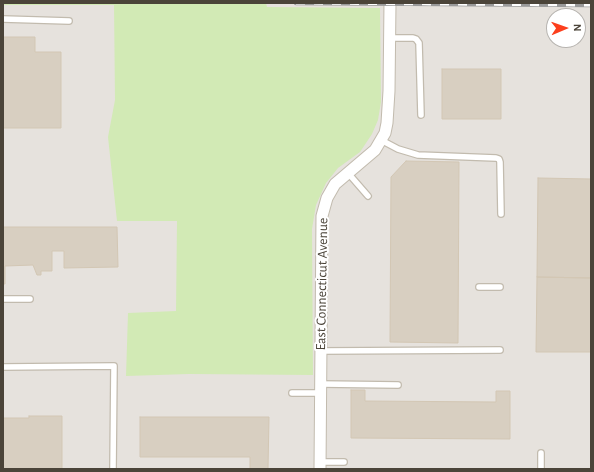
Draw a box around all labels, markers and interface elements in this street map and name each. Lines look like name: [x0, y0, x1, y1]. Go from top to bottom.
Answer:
north arrow: [546, 8, 586, 48]
text: N: [572, 24, 583, 32]
street label: East Connecticut Avenue: [312, 217, 332, 351]

